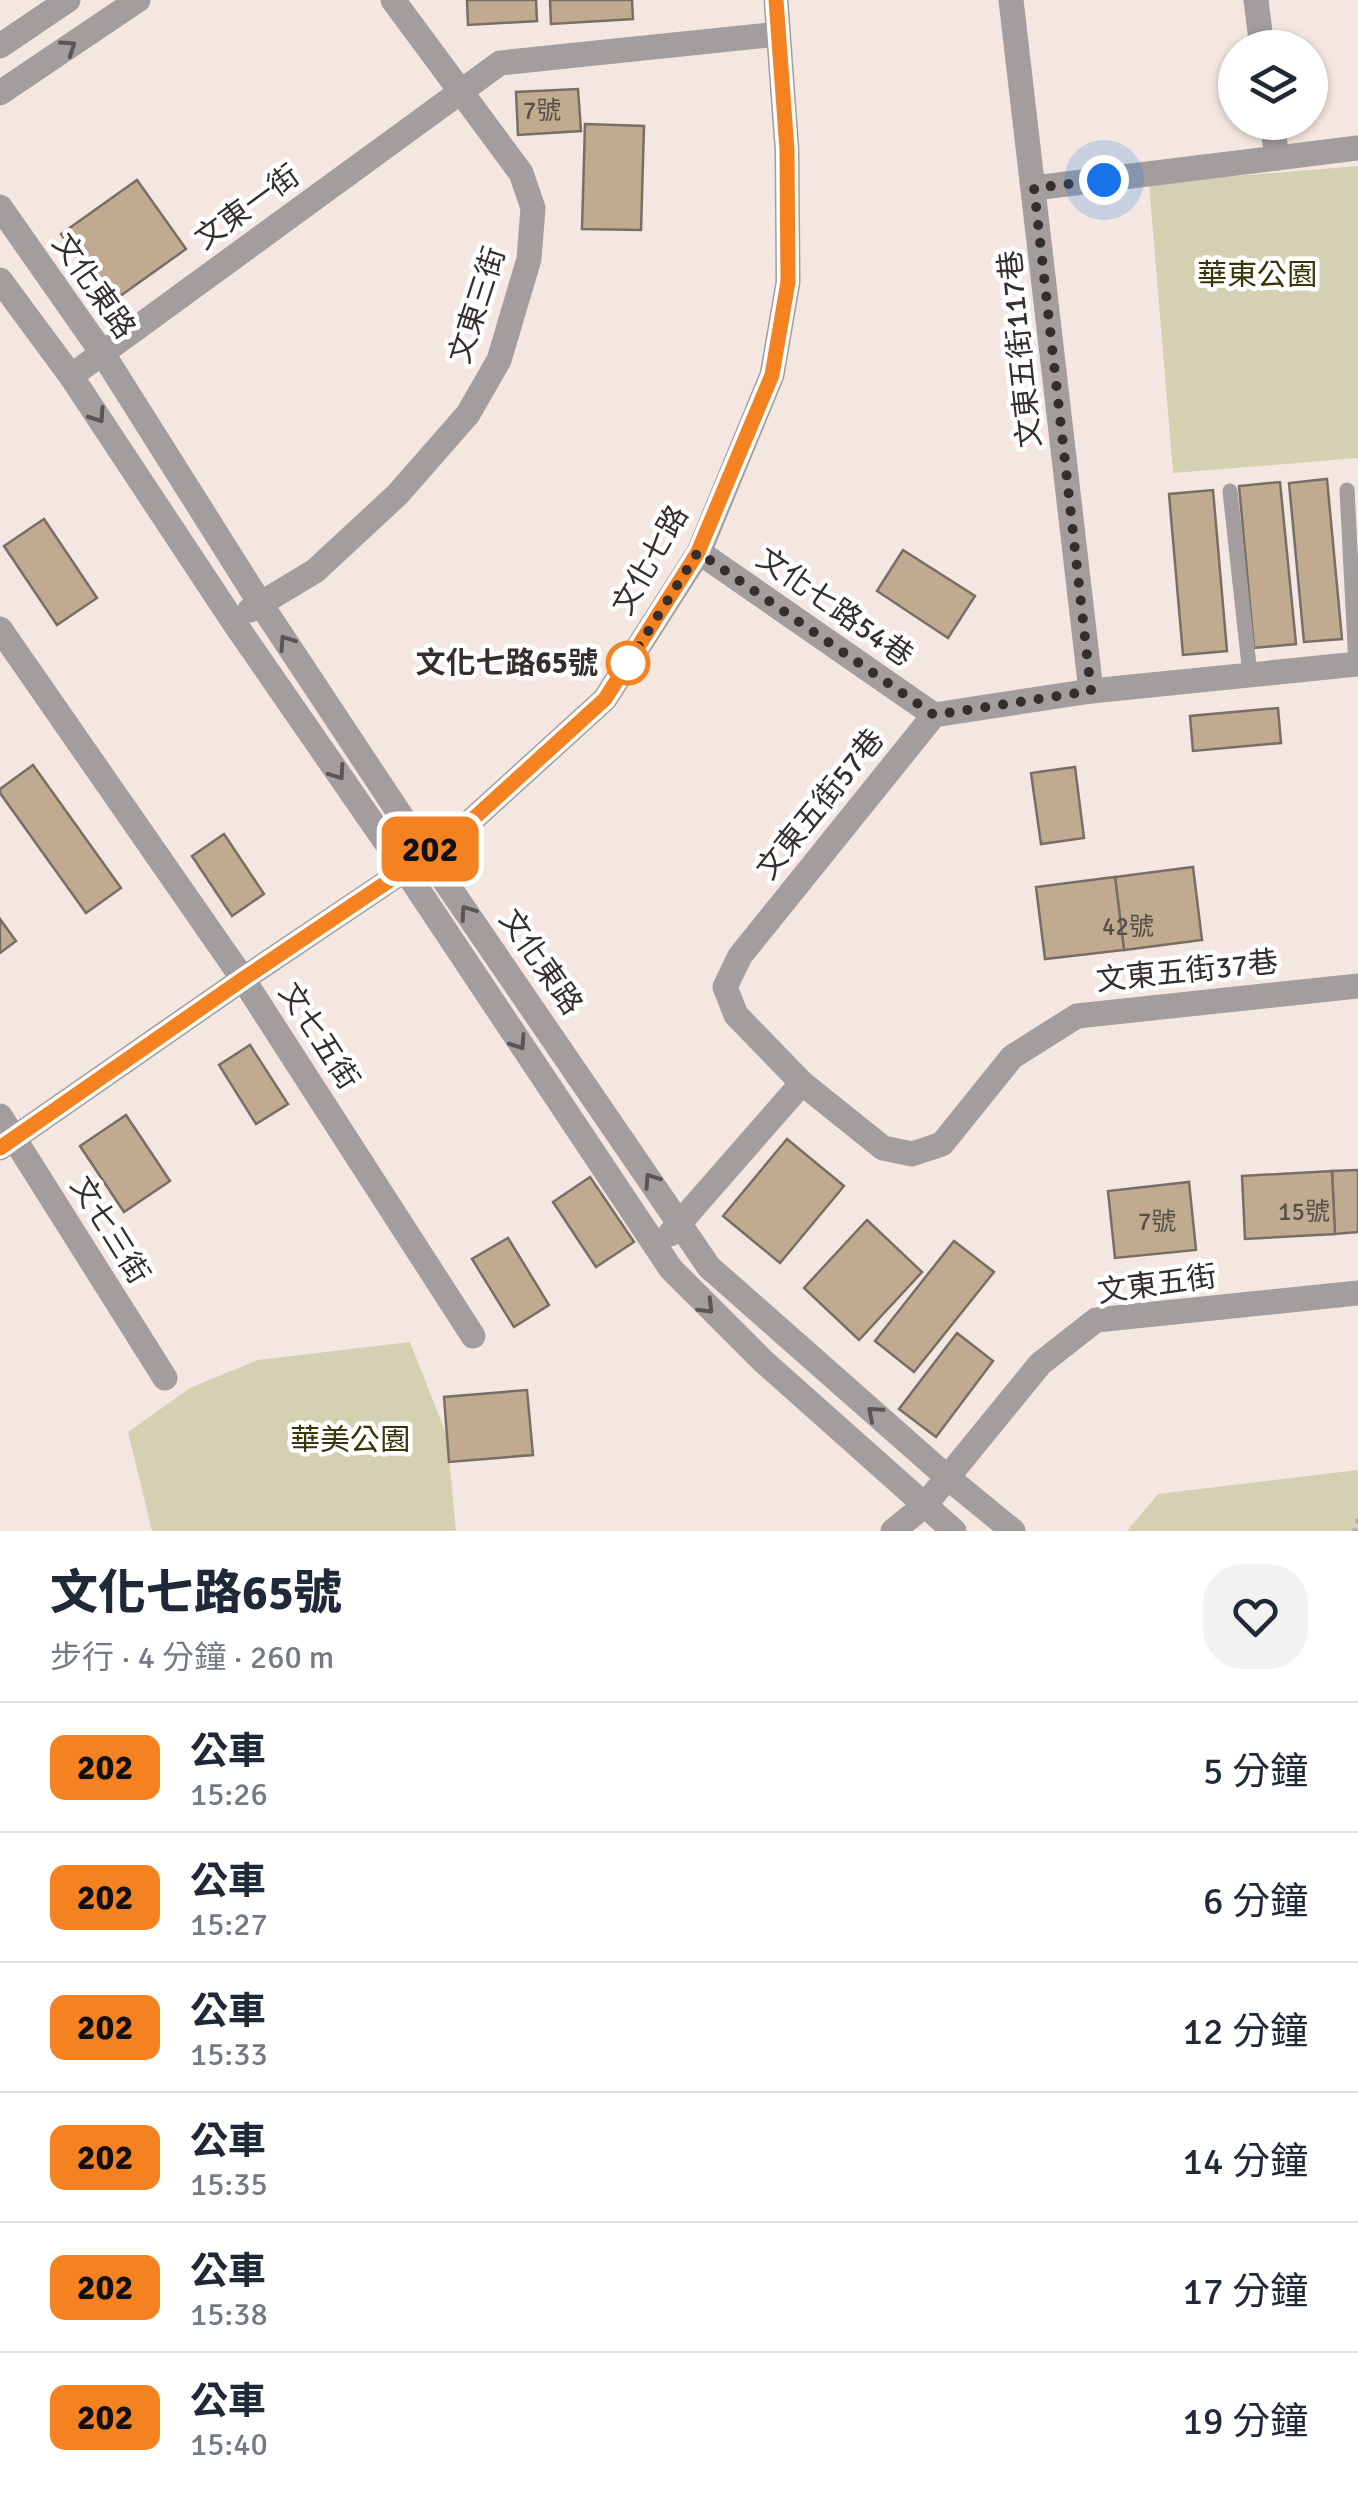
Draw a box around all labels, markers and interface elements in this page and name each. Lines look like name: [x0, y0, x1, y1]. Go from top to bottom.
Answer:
map controls: [1218, 30, 1328, 140]
button: layers: [1218, 30, 1328, 140]
one-way arrow: [57, 41, 76, 59]
house number: 7號: [523, 95, 561, 126]
your location: [1079, 155, 1129, 205]
street label: 文東一街: [188, 157, 307, 258]
street label: 文化東路: [44, 227, 143, 346]
street label: 文東三街: [441, 242, 514, 368]
street label: 文東五街117巷: [992, 248, 1049, 450]
park label: 華東公園: [1197, 257, 1317, 294]
one-way arrow: [85, 406, 104, 424]
street label: 文化七路: [604, 499, 696, 621]
street label: 文化七路54巷: [749, 540, 920, 675]
one-way arrow: [280, 634, 298, 653]
marker: 文化七路65號: [607, 642, 649, 684]
place label: 文化七路65號: [416, 645, 598, 682]
street label: 文東五街57巷: [749, 722, 892, 887]
one-way arrow: [326, 762, 344, 780]
line badge: 202: [372, 816, 488, 882]
text: 202: [402, 828, 458, 871]
street label: 文化東路: [491, 903, 590, 1022]
one-way arrow: [461, 905, 479, 923]
house number: 42號: [1102, 911, 1154, 942]
street label: 文東五街37巷: [1094, 944, 1280, 999]
street label: 文七五街: [270, 976, 367, 1097]
one-way arrow: [507, 1032, 526, 1050]
street label: 文七三街: [62, 1170, 157, 1291]
one-way arrow: [645, 1172, 663, 1191]
house number: 15號: [1278, 1196, 1330, 1227]
house number: 7號: [1138, 1206, 1176, 1237]
street label: 文東五街: [1095, 1258, 1219, 1311]
one-way arrow: [696, 1295, 714, 1313]
one-way arrow: [868, 1406, 886, 1424]
park label: 華美公園: [290, 1422, 410, 1459]
text: 文化七路65號: [50, 1564, 342, 1623]
button: heart: [1203, 1564, 1308, 1669]
text: 步行 · 4 分鐘 · 260 m: [50, 1638, 334, 1677]
text: 公車: [190, 1728, 266, 1775]
text: 202: [77, 1746, 133, 1789]
text: 5 分鐘: [1203, 1748, 1308, 1795]
text: 15:26: [190, 1775, 268, 1814]
text: 公車: [190, 1858, 266, 1905]
text: 202: [77, 1876, 133, 1919]
text: 6 分鐘: [1203, 1878, 1308, 1925]
text: 15:27: [190, 1905, 268, 1944]
text: 公車: [190, 1988, 266, 2035]
text: 202: [77, 2006, 133, 2049]
text: 12 分鐘: [1183, 2008, 1308, 2055]
text: 15:33: [190, 2035, 268, 2074]
text: 公車: [190, 2118, 266, 2165]
text: 202: [77, 2136, 133, 2179]
text: 14 分鐘: [1183, 2138, 1308, 2185]
text: 15:35: [190, 2165, 268, 2204]
text: 公車: [190, 2248, 266, 2295]
text: 202: [77, 2266, 133, 2309]
text: 17 分鐘: [1183, 2268, 1308, 2315]
text: 15:38: [190, 2295, 268, 2334]
text: 公車: [190, 2378, 266, 2425]
text: 202: [77, 2396, 133, 2439]
text: 19 分鐘: [1183, 2398, 1308, 2445]
text: 15:40: [190, 2425, 268, 2464]

